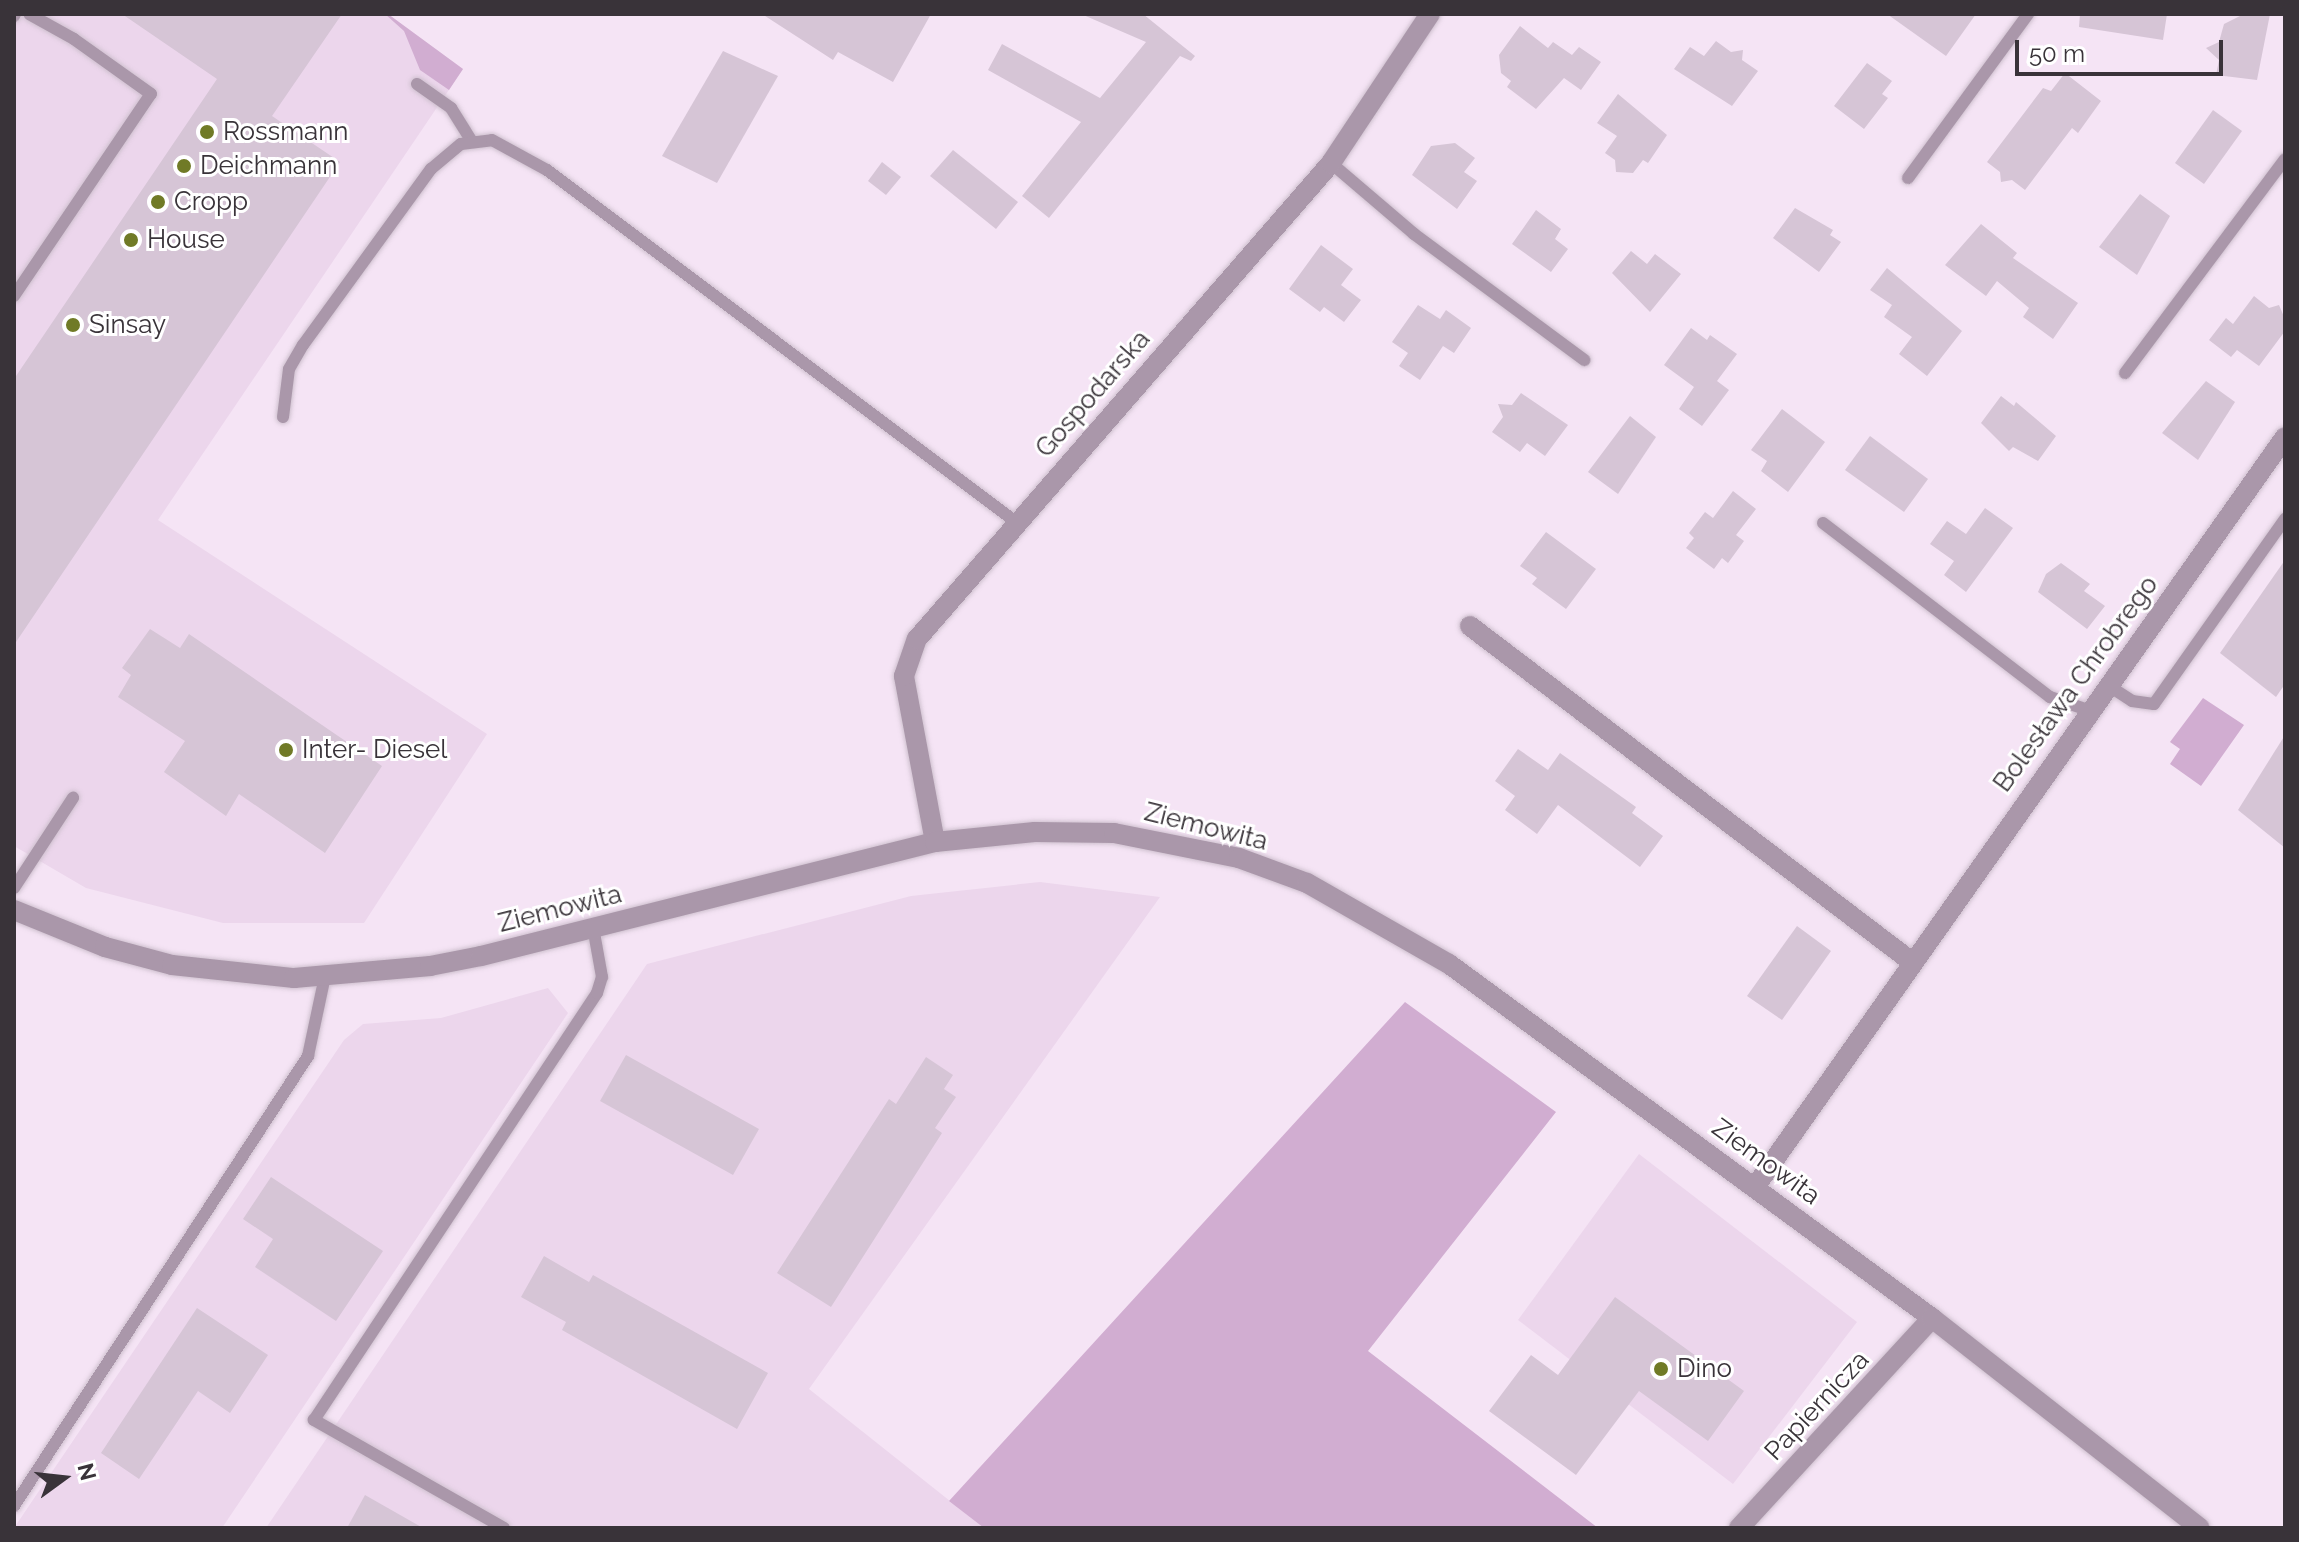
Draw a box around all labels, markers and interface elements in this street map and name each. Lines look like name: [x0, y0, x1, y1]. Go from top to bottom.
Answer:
scale bar: [2019, 24, 2227, 74]
text: 50 m: [2029, 39, 2085, 68]
place label: Rossmann: [223, 116, 349, 148]
marker: Rossmann: [198, 123, 216, 141]
place label: Deichmann: [200, 150, 337, 182]
marker: Deichmann: [175, 157, 193, 175]
place label: Cropp: [174, 186, 248, 218]
marker: Cropp: [149, 193, 167, 211]
place label: House: [147, 224, 225, 256]
marker: House: [122, 231, 140, 249]
place label: Sinsay: [89, 309, 166, 341]
marker: Sinsay: [64, 316, 82, 334]
street label: Gospodarska: [1029, 324, 1157, 464]
street label: Bolesława Chrobrego: [1987, 570, 2165, 798]
place label: Inter- Diesel: [302, 734, 447, 766]
marker: Inter- Diesel: [277, 741, 295, 759]
street label: Ziemowita: [1141, 797, 1271, 857]
street label: Ziemowita: [495, 879, 625, 939]
street label: Ziemowita: [1706, 1112, 1826, 1212]
street label: Papiernicza: [1758, 1345, 1876, 1467]
place label: Dino: [1677, 1353, 1732, 1385]
marker: Dino: [1652, 1360, 1670, 1378]
north arrow: [24, 1438, 104, 1518]
text: N: [72, 1460, 102, 1483]

